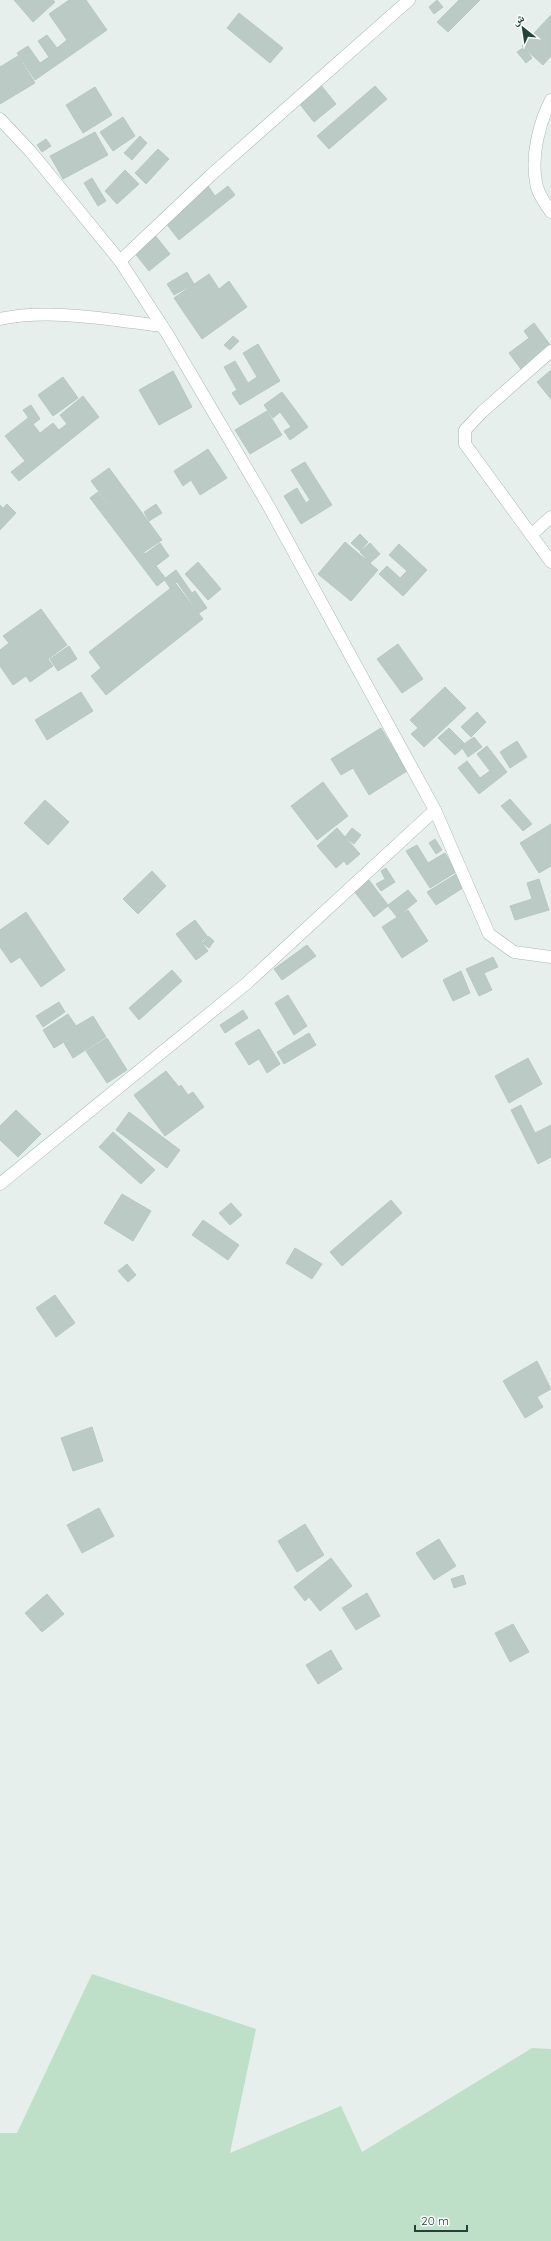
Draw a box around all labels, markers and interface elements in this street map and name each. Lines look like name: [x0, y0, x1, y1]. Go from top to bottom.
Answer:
north arrow: [503, 8, 543, 48]
text: ش: [509, 10, 527, 29]
scale bar: [415, 2207, 467, 2233]
text: 20 m: [421, 2213, 449, 2228]

